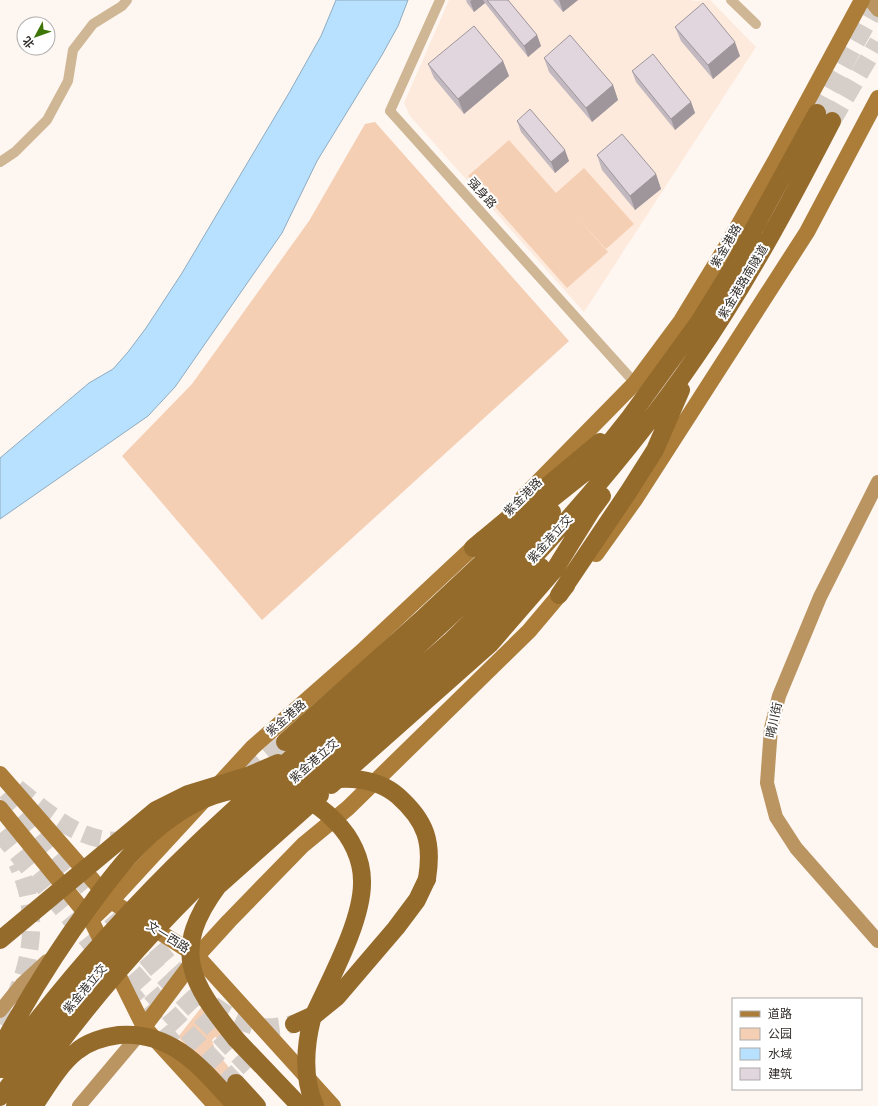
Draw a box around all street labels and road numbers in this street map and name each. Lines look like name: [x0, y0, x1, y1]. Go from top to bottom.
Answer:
street label: 强身路: [463, 174, 501, 212]
street label: 紫金港路: [706, 221, 746, 271]
street label: 紫金港路南隧道: [714, 241, 772, 323]
street label: 紫金港路: [500, 474, 546, 520]
street label: 紫金港立交: [523, 511, 577, 567]
street label: 紫金港路: [262, 695, 310, 741]
street label: 晴川街: [761, 701, 787, 739]
street label: 紫金港立交: [285, 735, 343, 787]
street label: 文一西路: [143, 917, 193, 957]
street label: 紫金港立交: [59, 960, 111, 1018]

